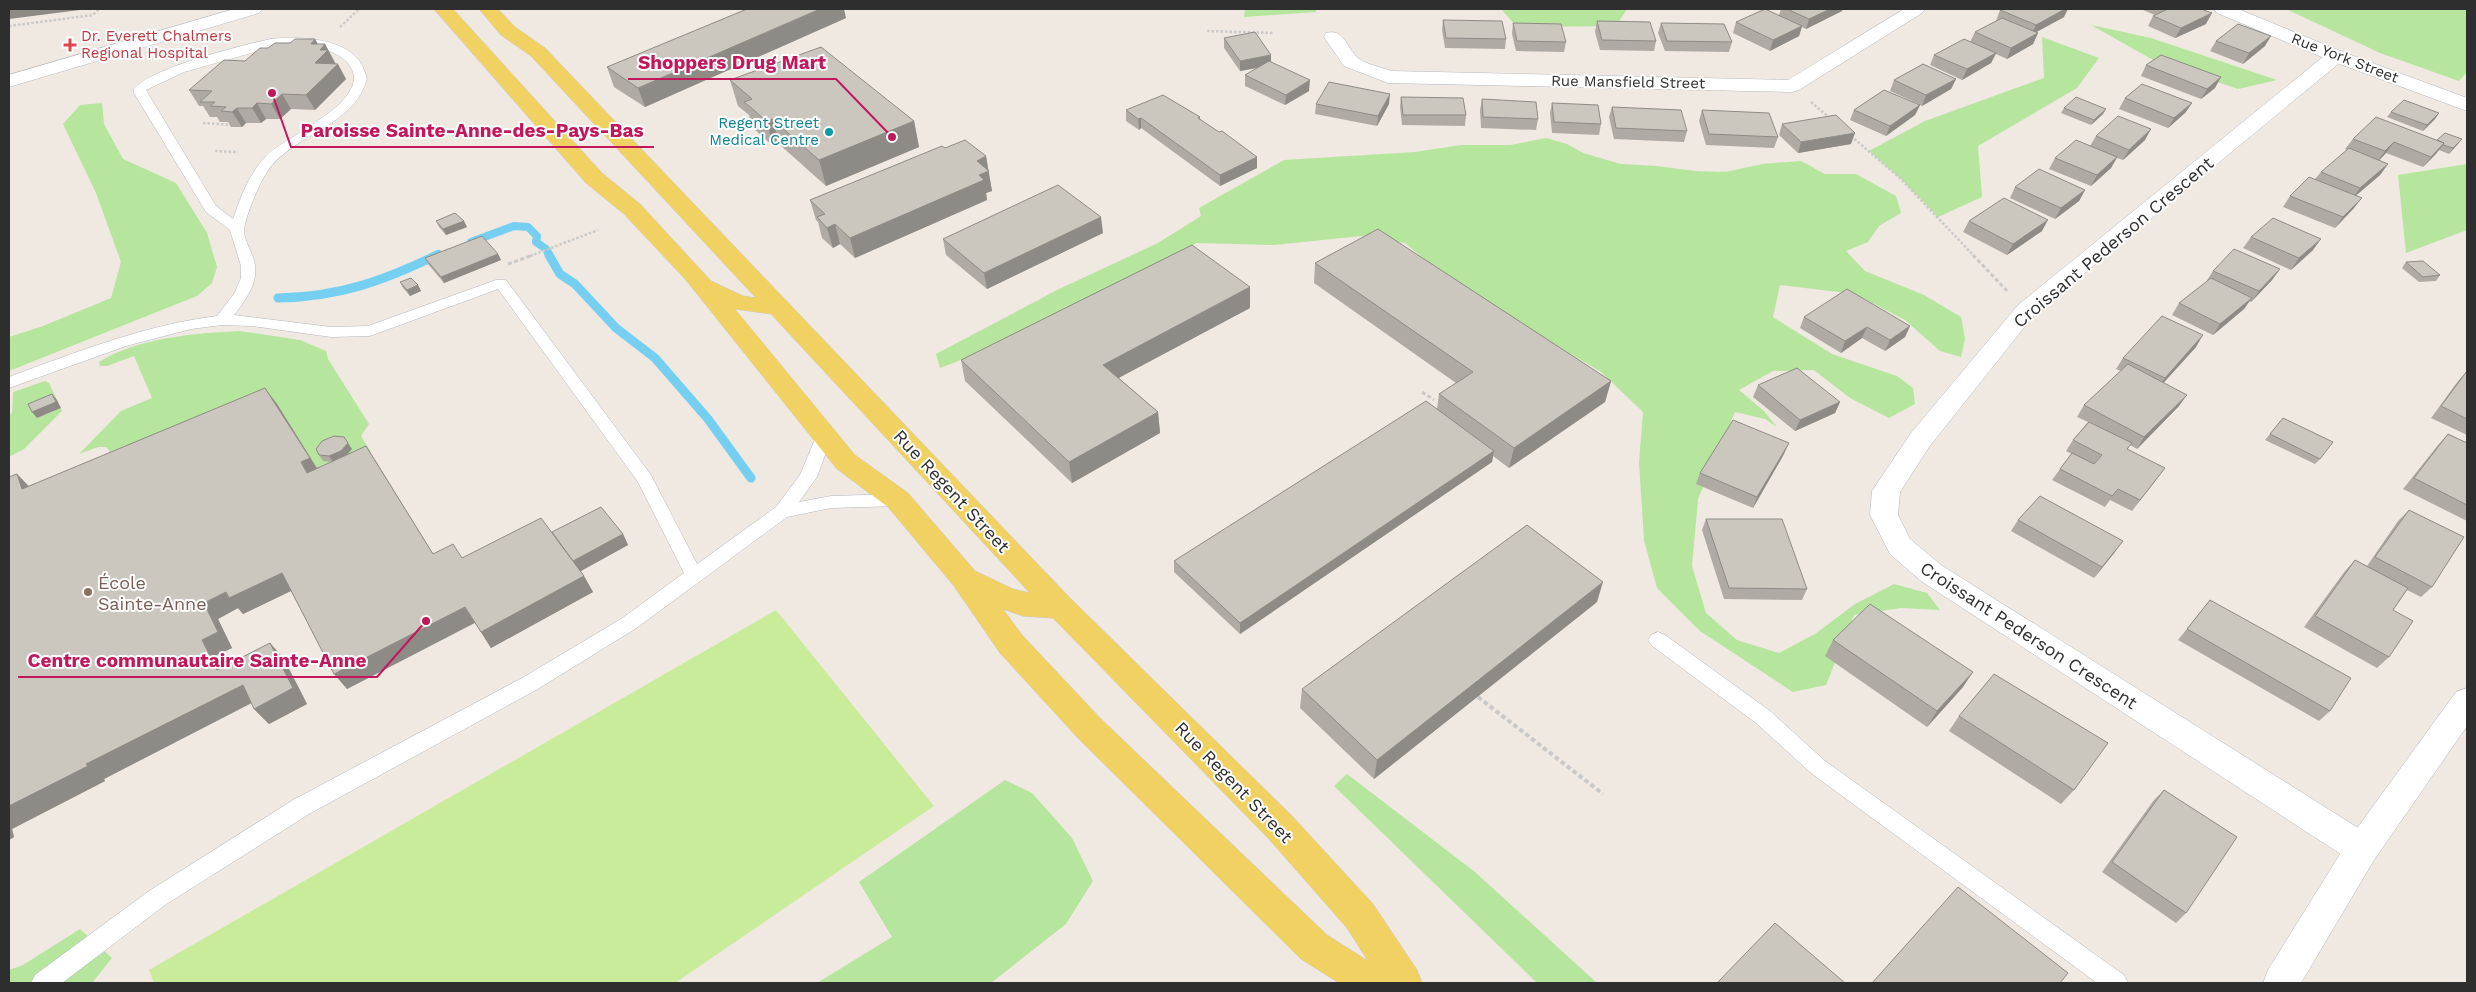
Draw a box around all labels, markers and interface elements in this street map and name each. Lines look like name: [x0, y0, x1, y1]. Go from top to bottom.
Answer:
place label: Dr. Everett Chalmers Regional Hospital: [81, 27, 232, 62]
street label: Rue York Street: [2289, 29, 2402, 87]
marker: Dr. Everett Chalmers Regional Hospital: [63, 38, 77, 52]
callout: Shoppers Drug Mart: [628, 45, 836, 79]
text: Shoppers Drug Mart: [638, 51, 827, 74]
street label: Rue Mansfield Street: [1551, 72, 1706, 92]
callout: Paroisse Sainte-Anne-des-Pays-Bas: [291, 113, 654, 147]
place label: Regent Street Medical Centre: [709, 114, 820, 149]
text: Paroisse Sainte-Anne-des-Pays-Bas: [300, 119, 644, 142]
marker: Regent Street Medical Centre: [823, 126, 835, 138]
street label: Croissant Pederson Crescent: [2009, 152, 2218, 332]
street label: Rue Regent Street: [890, 425, 1015, 557]
street label: Croissant Pederson Crescent: [1917, 557, 2142, 713]
place label: École Sainte-Anne: [98, 572, 207, 614]
marker: École Sainte-Anne: [82, 586, 94, 598]
callout: Centre communautaire Sainte-Anne: [18, 643, 377, 677]
text: Centre communautaire Sainte-Anne: [28, 649, 366, 672]
street label: Rue Regent Street: [1171, 717, 1298, 847]

